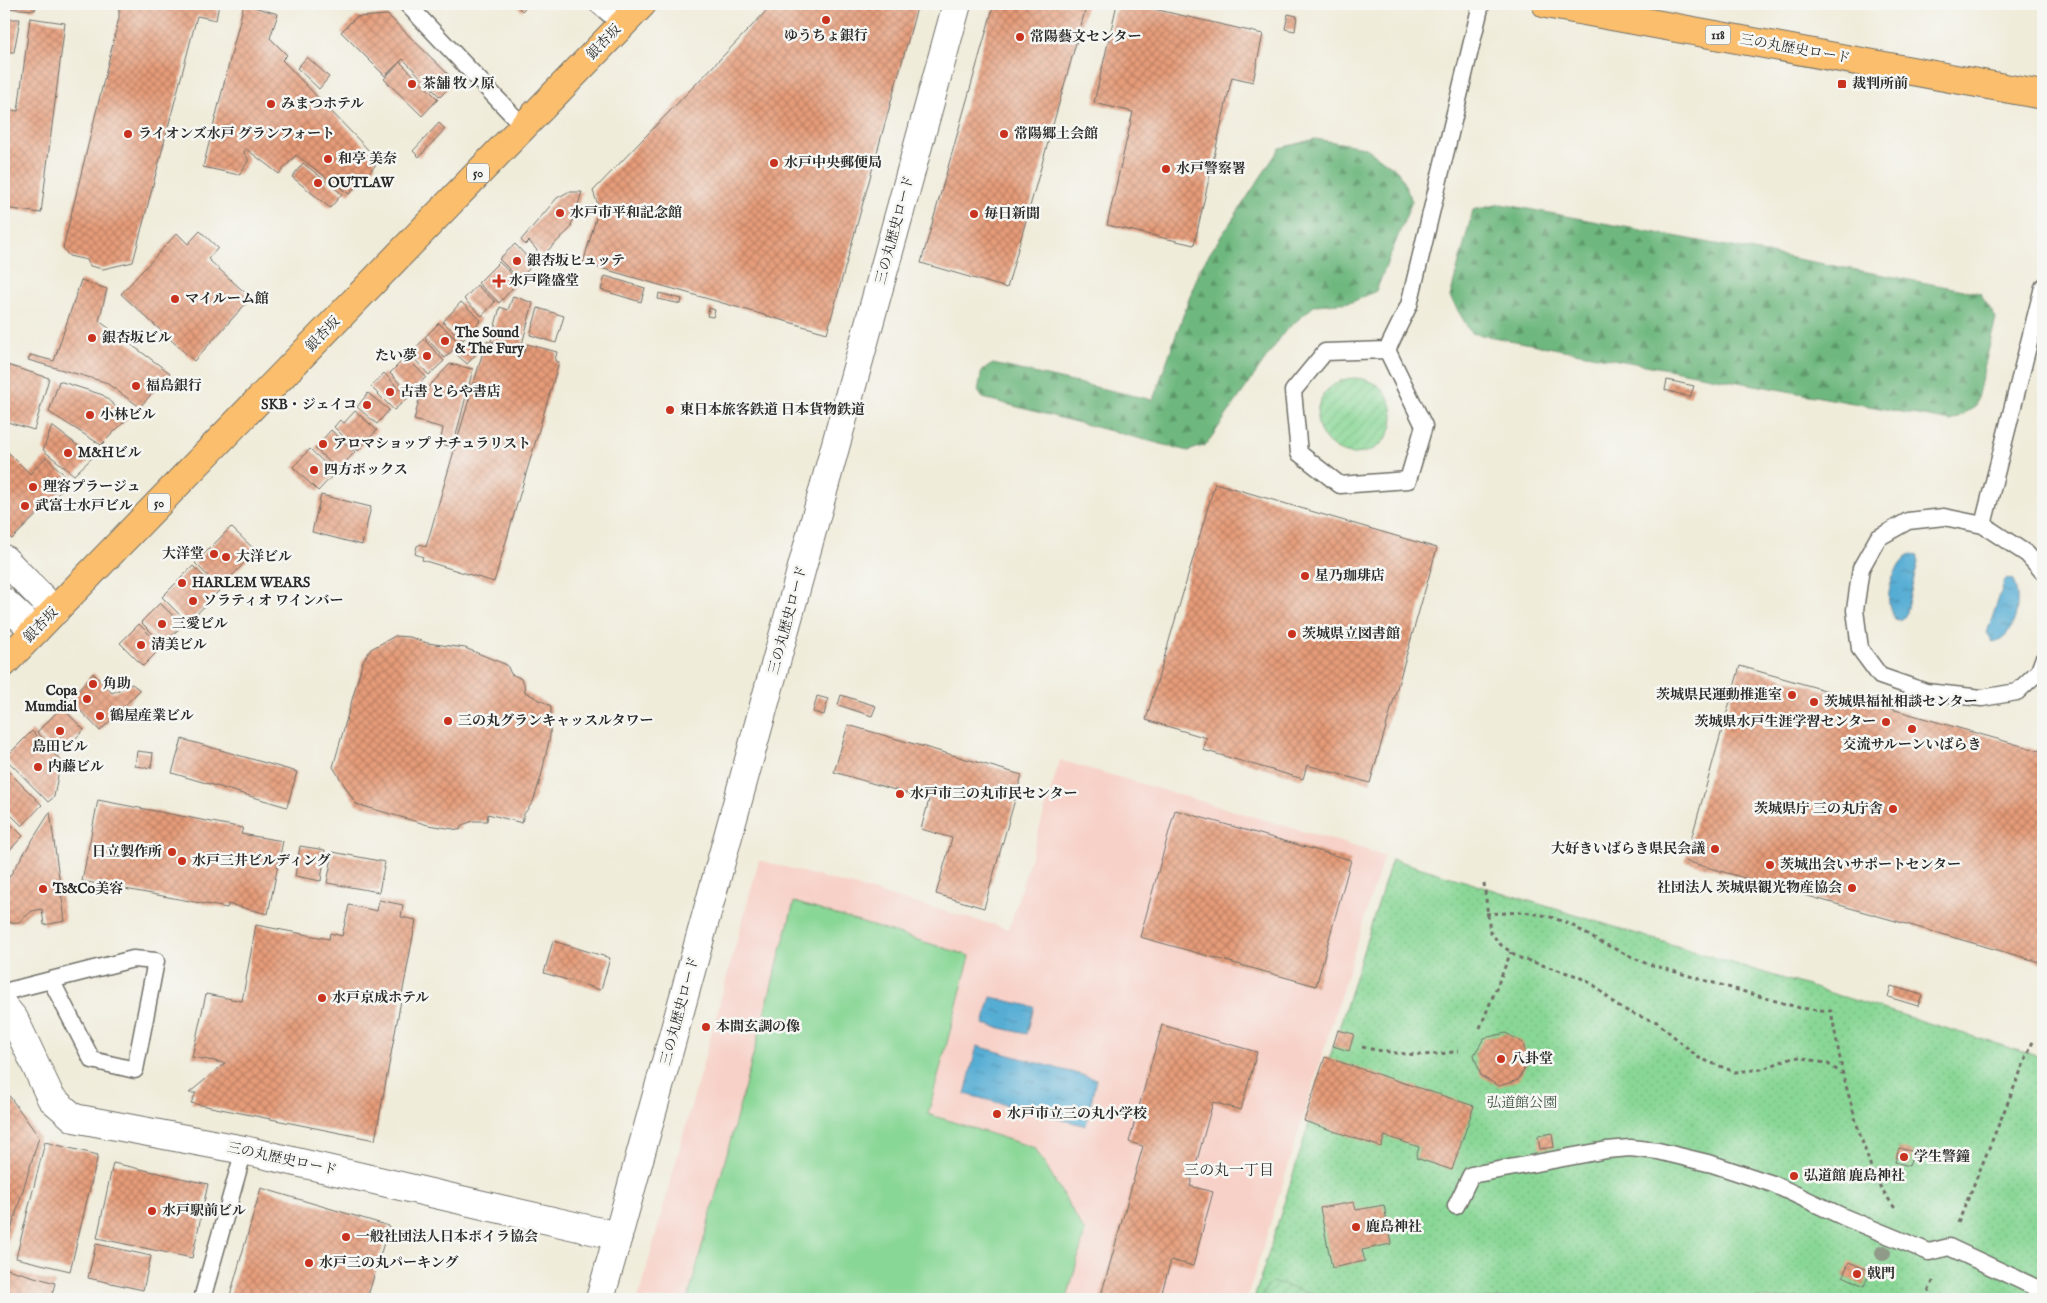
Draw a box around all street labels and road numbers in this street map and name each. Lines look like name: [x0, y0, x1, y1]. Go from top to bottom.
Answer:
street label: 銀杏坂: [583, 21, 625, 63]
road number: 118: [1706, 26, 1730, 44]
street label: 三の丸歴史ロード: [1738, 30, 1852, 68]
road number: 50: [467, 164, 489, 182]
street label: 三の丸歴史ロード: [872, 174, 918, 286]
street label: 銀杏坂: [302, 313, 344, 355]
road number: 50: [148, 493, 170, 512]
street label: 三の丸歴史ロード: [765, 564, 811, 676]
street label: 銀杏坂: [20, 604, 62, 646]
street label: 三の丸歴史ロード: [657, 955, 703, 1067]
street label: 三の丸歴史ロード: [225, 1139, 339, 1179]

